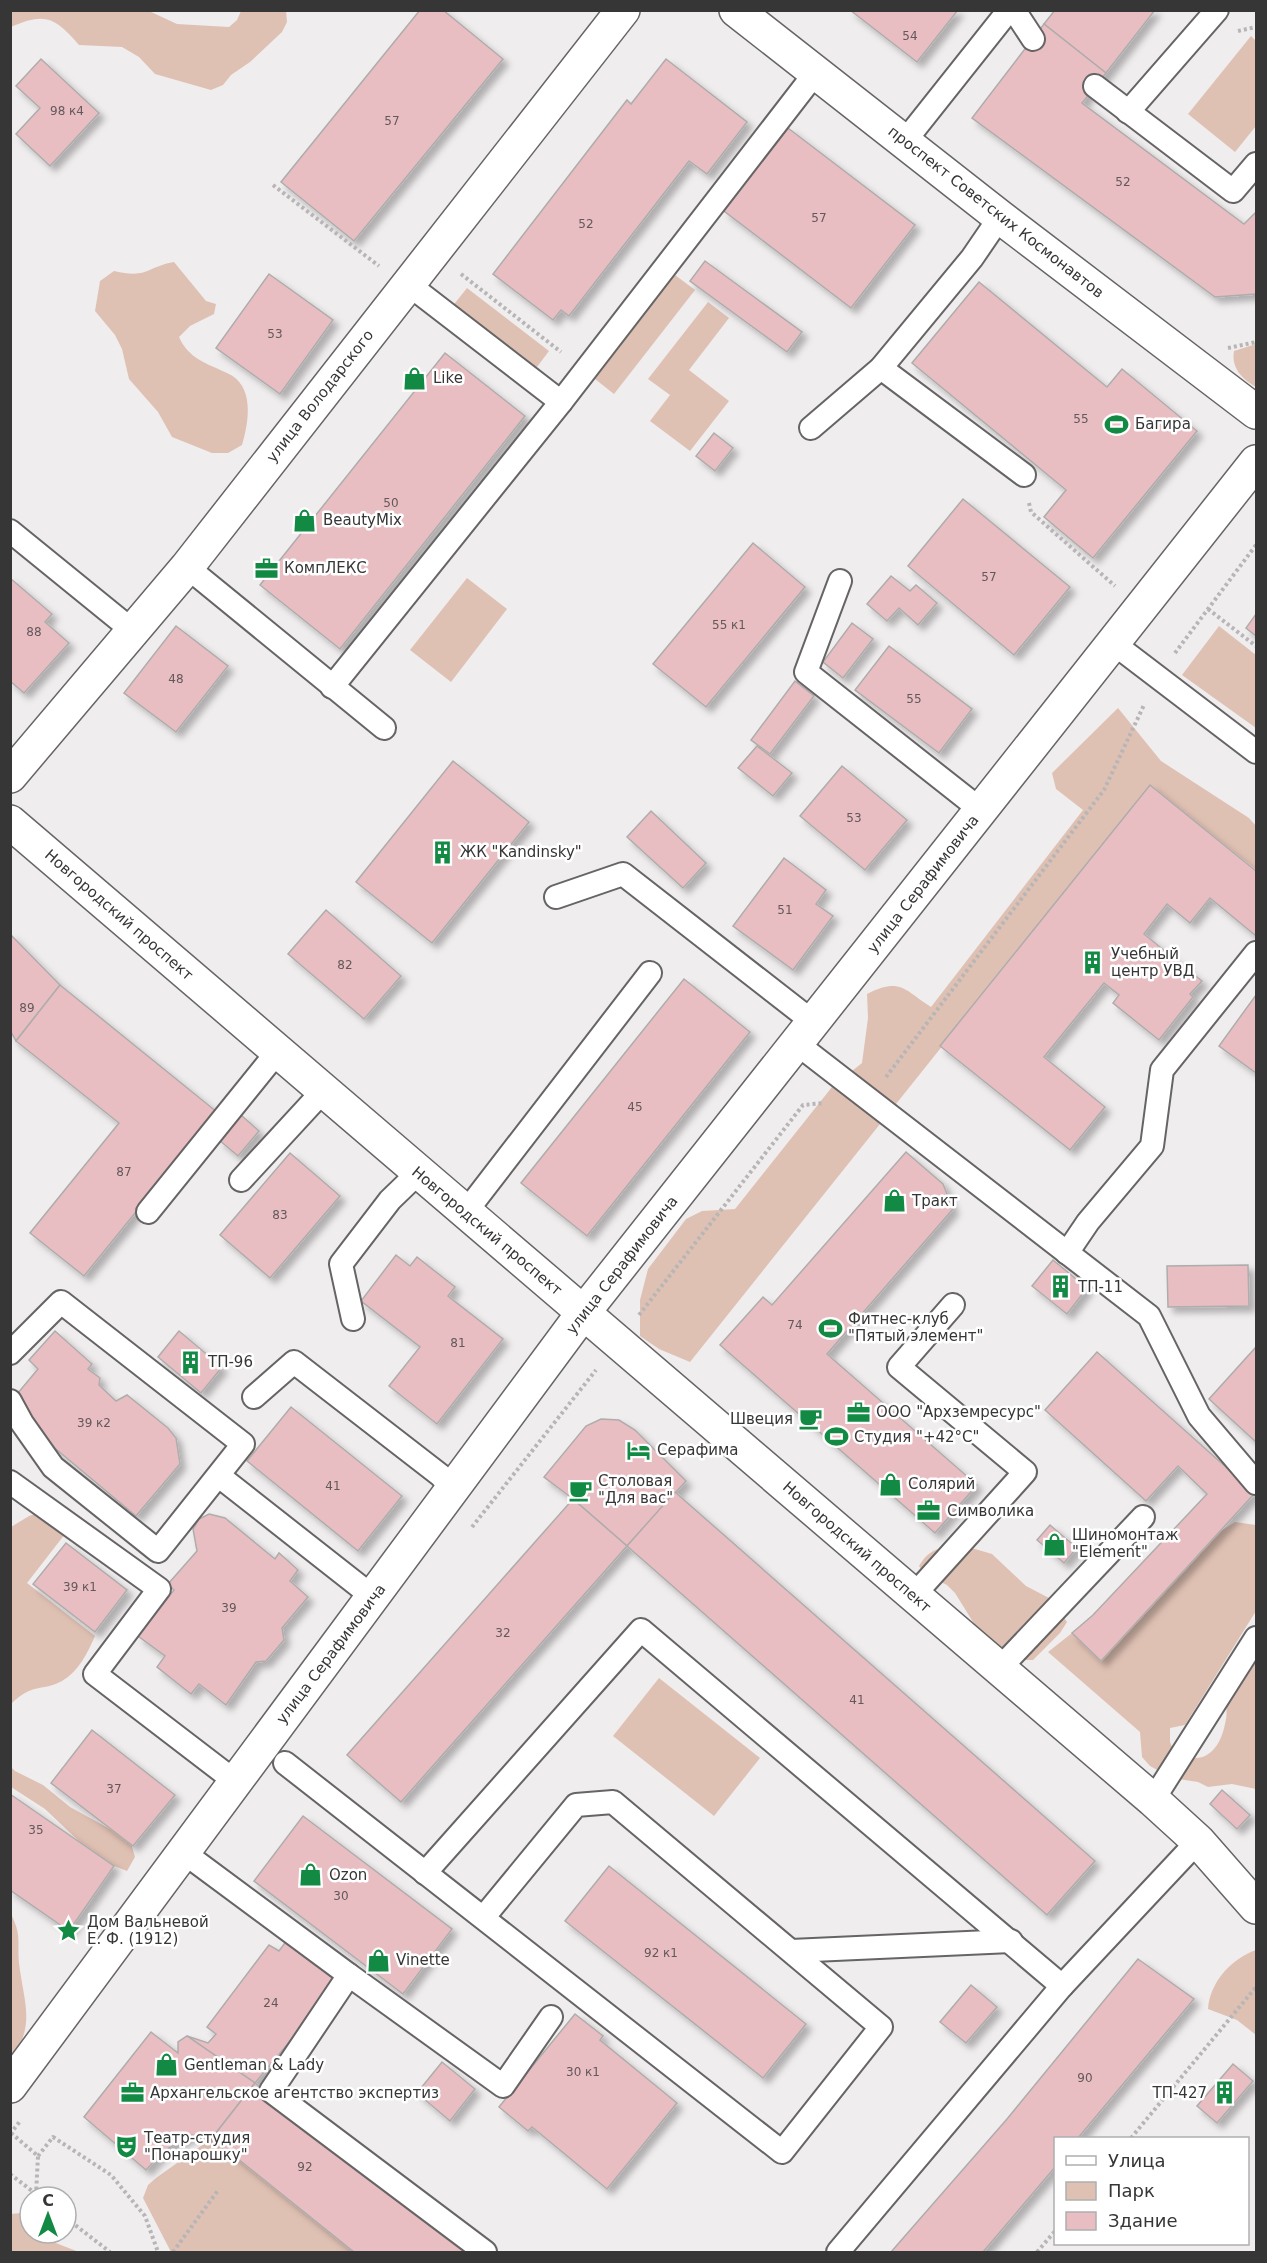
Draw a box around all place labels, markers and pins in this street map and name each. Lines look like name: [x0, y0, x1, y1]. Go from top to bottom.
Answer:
shop icon: Like: [402, 365, 428, 391]
place label: Like: [433, 369, 463, 387]
sports icon: Багира: [1104, 411, 1130, 437]
place label: Багира: [1135, 415, 1191, 433]
shop icon: BeautyMix: [292, 507, 318, 533]
place label: BeautyMix: [323, 511, 402, 529]
office icon: КомпЛЕКС: [253, 555, 279, 581]
place label: КомпЛЕКС: [284, 559, 367, 577]
building icon: ЖК "Kandinsky": [429, 839, 455, 865]
place label: ЖК "Kandinsky": [460, 843, 582, 861]
place label: Учебный центр УВД: [1111, 945, 1194, 980]
building icon: Учебный центр УВД: [1080, 950, 1106, 976]
shop icon: Тракт: [881, 1188, 907, 1214]
place label: Тракт: [911, 1192, 958, 1210]
building icon: ТП-11: [1047, 1274, 1073, 1300]
place label: ТП-11: [1077, 1278, 1123, 1296]
place label: Фитнес-клуб "Пятый элемент": [848, 1310, 983, 1345]
sports icon: Фитнес-клуб "Пятый элемент": [817, 1315, 843, 1341]
building icon: ТП-96: [177, 1349, 203, 1375]
place label: ТП-96: [207, 1353, 253, 1371]
office icon: ООО "Архземресурс": [845, 1399, 871, 1425]
place label: ООО "Архземресурс": [876, 1403, 1041, 1421]
cafe icon: Швеция: [798, 1406, 824, 1432]
place label: Швеция: [730, 1410, 793, 1428]
sports icon: Студия "+42°C": [823, 1424, 849, 1450]
place label: Студия "+42°C": [854, 1428, 979, 1446]
hotel icon: Серафима: [626, 1437, 652, 1463]
place label: Серафима: [657, 1441, 739, 1459]
shop icon: Солярий: [877, 1471, 903, 1497]
place label: Столовая "Для вас": [598, 1472, 673, 1507]
place label: Солярий: [908, 1475, 975, 1493]
cafe icon: Столовая "Для вас": [567, 1477, 593, 1503]
office icon: Символика: [916, 1498, 942, 1524]
place label: Символика: [947, 1502, 1034, 1520]
place label: Шиномонтаж "Element": [1072, 1526, 1179, 1561]
shop icon: Шиномонтаж "Element": [1041, 1531, 1067, 1557]
shop icon: Ozon: [298, 1862, 324, 1888]
place label: Ozon: [329, 1866, 367, 1884]
place label: Дом Вальневой Е. Ф. (1912): [87, 1913, 209, 1948]
place icon: Дом Вальневой Е. Ф. (1912): [56, 1918, 82, 1944]
shop icon: Vinette: [365, 1947, 391, 1973]
place label: Vinette: [396, 1951, 450, 1969]
shop icon: Gentleman & Lady: [153, 2052, 179, 2078]
place label: Gentleman & Lady: [184, 2056, 324, 2074]
office icon: Архангельское агентство экспертиз: [119, 2080, 145, 2106]
building icon: ТП-427: [1212, 2080, 1238, 2106]
place label: Архангельское агентство экспертиз: [150, 2084, 439, 2102]
place label: ТП-427: [1152, 2084, 1207, 2102]
place label: Театр-студия "Понарошку": [143, 2129, 250, 2164]
theatre icon: Театр-студия "Понарошку": [113, 2134, 139, 2160]

